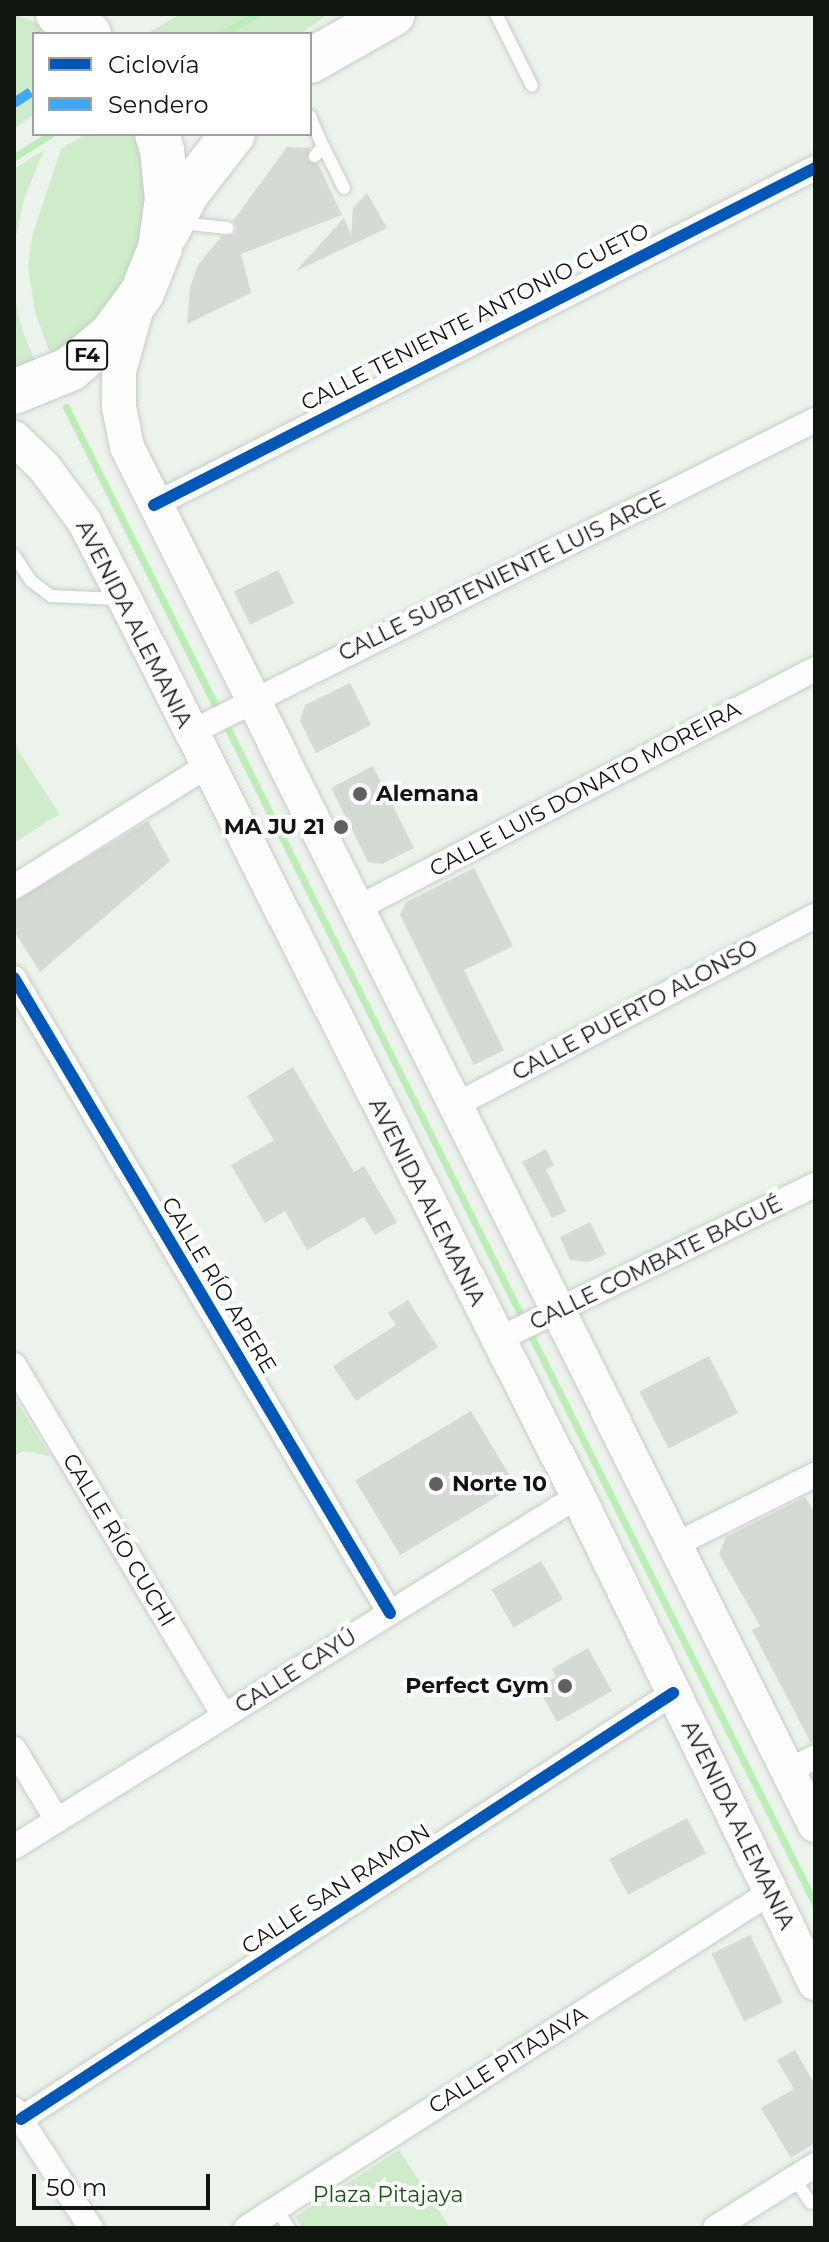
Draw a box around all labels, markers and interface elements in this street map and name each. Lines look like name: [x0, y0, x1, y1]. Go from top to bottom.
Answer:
legend: [32, 32, 312, 136]
text: Ciclovía: [108, 50, 200, 79]
text: Sendero: [108, 90, 209, 119]
street label: CALLE TENIENTE ANTONIO CUETO: [297, 217, 653, 417]
road number: F4: [65, 339, 109, 371]
street label: CALLE SUBTENIENTE LUIS ARCE: [334, 485, 670, 667]
street label: AVENIDA ALEMANIA: [70, 516, 198, 732]
street label: CALLE LUIS DONATO MOREIRA: [425, 696, 745, 882]
place label: Alemana: [376, 781, 479, 807]
marker: Alemana: [351, 785, 369, 803]
place label: MA JU 21: [224, 814, 325, 840]
marker: MA JU 21: [332, 818, 350, 836]
street label: CALLE PUERTO ALONSO: [508, 934, 762, 1086]
street label: AVENIDA ALEMANIA: [363, 1094, 491, 1310]
street label: CALLE COMBATE BAGUÉ: [526, 1190, 786, 1336]
street label: CALLE RÍO APERE: [156, 1192, 282, 1378]
street label: CALLE RÍO CUCHI: [57, 1449, 181, 1631]
place label: Norte 10: [452, 1471, 547, 1497]
marker: Norte 10: [427, 1475, 445, 1493]
street label: CALLE CAYÚ: [230, 1623, 362, 1719]
place label: Perfect Gym: [405, 1673, 549, 1699]
marker: Perfect Gym: [556, 1677, 574, 1695]
street label: AVENIDA ALEMANIA: [676, 1716, 800, 1934]
street label: CALLE SAN RAMON: [237, 1818, 435, 1960]
street label: CALLE PITAJAYA: [424, 2001, 592, 2119]
scale bar: [36, 2158, 214, 2208]
text: 50 m: [46, 2173, 107, 2202]
park label: Plaza Pitajaya: [313, 2182, 463, 2208]

